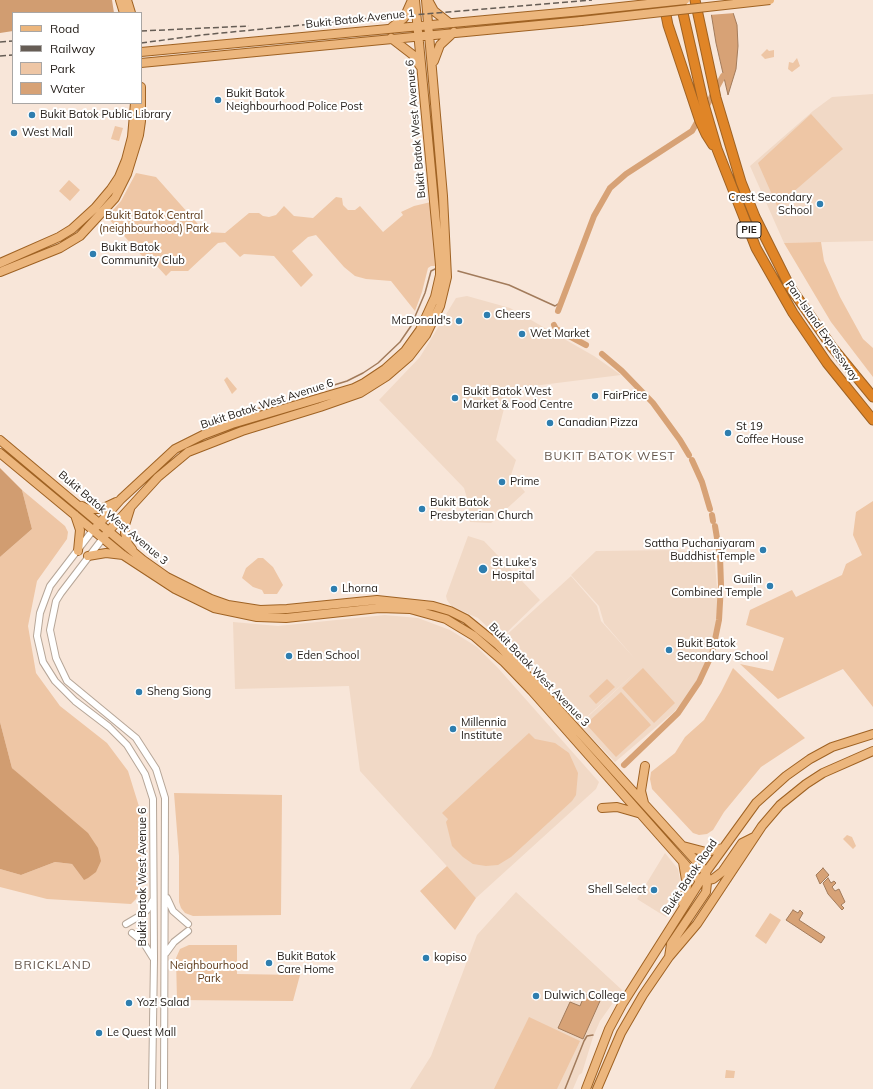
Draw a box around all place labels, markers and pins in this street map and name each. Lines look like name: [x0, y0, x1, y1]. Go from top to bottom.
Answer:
place label: Bukit Batok Neighbourhood Police Post: [226, 87, 363, 113]
marker: Bukit Batok Neighbourhood Police Post: [213, 95, 223, 105]
place label: Bukit Batok Public Library: [40, 108, 171, 122]
marker: Bukit Batok Public Library: [27, 110, 37, 120]
place label: West Mall: [22, 126, 73, 140]
marker: West Mall: [9, 128, 19, 138]
place label: Crest Secondary School: [728, 191, 812, 217]
marker: Crest Secondary School: [815, 199, 825, 209]
place label: Bukit Batok Community Club: [101, 241, 185, 267]
marker: Bukit Batok Community Club: [88, 249, 98, 259]
place label: Cheers: [495, 308, 530, 322]
marker: Cheers: [482, 310, 492, 320]
place label: McDonald's: [391, 314, 451, 328]
marker: McDonald's: [454, 316, 464, 326]
place label: Wet Market: [530, 327, 590, 341]
marker: Wet Market: [517, 329, 527, 339]
place label: Bukit Batok West Market & Food Centre: [463, 385, 573, 411]
place label: FairPrice: [603, 389, 647, 403]
marker: FairPrice: [590, 391, 600, 401]
marker: Bukit Batok West Market & Food Centre: [450, 393, 460, 403]
place label: Canadian Pizza: [558, 416, 638, 430]
marker: Canadian Pizza: [545, 418, 555, 428]
place label: St 19 Coffee House: [736, 420, 804, 446]
marker: St 19 Coffee House: [723, 428, 733, 438]
place label: Prime: [510, 475, 539, 489]
marker: Prime: [497, 477, 507, 487]
place label: Bukit Batok Presbyterian Church: [430, 496, 533, 522]
marker: Bukit Batok Presbyterian Church: [417, 504, 427, 514]
place label: Sattha Puchaniyaram Buddhist Temple: [645, 537, 755, 563]
marker: Sattha Puchaniyaram Buddhist Temple: [758, 545, 768, 555]
place label: St Luke’s Hospital: [492, 556, 537, 582]
marker: St Luke’s Hospital: [477, 563, 489, 575]
place label: Guilin Combined Temple: [671, 573, 762, 599]
marker: Guilin Combined Temple: [765, 581, 775, 591]
place label: Lhorna: [342, 582, 378, 596]
marker: Lhorna: [329, 584, 339, 594]
place label: Bukit Batok Secondary School: [677, 637, 768, 663]
marker: Bukit Batok Secondary School: [664, 645, 674, 655]
place label: Eden School: [297, 649, 359, 663]
marker: Eden School: [284, 651, 294, 661]
place label: Sheng Siong: [147, 685, 211, 699]
marker: Sheng Siong: [134, 687, 144, 697]
place label: Millennia Institute: [461, 716, 506, 742]
marker: Millennia Institute: [448, 724, 458, 734]
place label: Shell Select: [588, 883, 646, 897]
marker: Shell Select: [649, 885, 659, 895]
place label: Bukit Batok Care Home: [277, 950, 336, 976]
place label: kopiso: [434, 951, 467, 965]
marker: kopiso: [421, 953, 431, 963]
marker: Bukit Batok Care Home: [264, 958, 274, 968]
place label: Dulwich College: [544, 989, 625, 1003]
marker: Dulwich College: [531, 991, 541, 1001]
place label: Yoz! Salad: [137, 996, 189, 1010]
marker: Yoz! Salad: [124, 998, 134, 1008]
place label: Le Quest Mall: [107, 1026, 176, 1040]
marker: Le Quest Mall: [94, 1028, 104, 1038]

